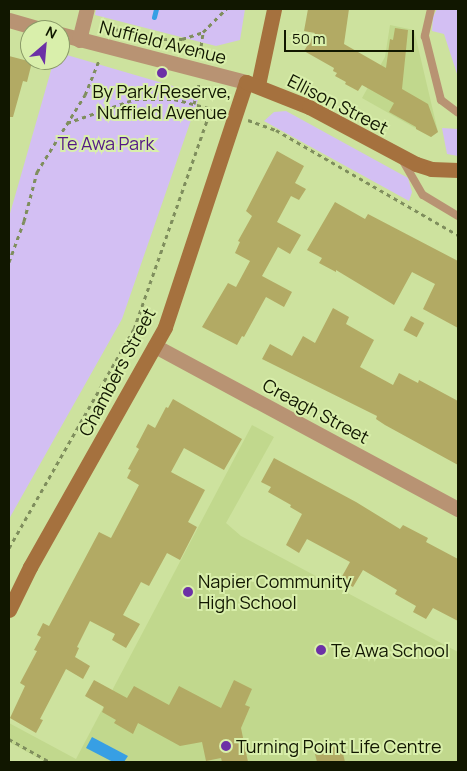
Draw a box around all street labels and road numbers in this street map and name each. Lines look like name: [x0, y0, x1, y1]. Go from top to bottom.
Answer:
street label: Nuffield Avenue: [97, 16, 229, 68]
street label: Ellison Street: [284, 69, 392, 139]
street label: Chambers Street: [74, 304, 160, 440]
street label: Creagh Street: [259, 374, 373, 448]

